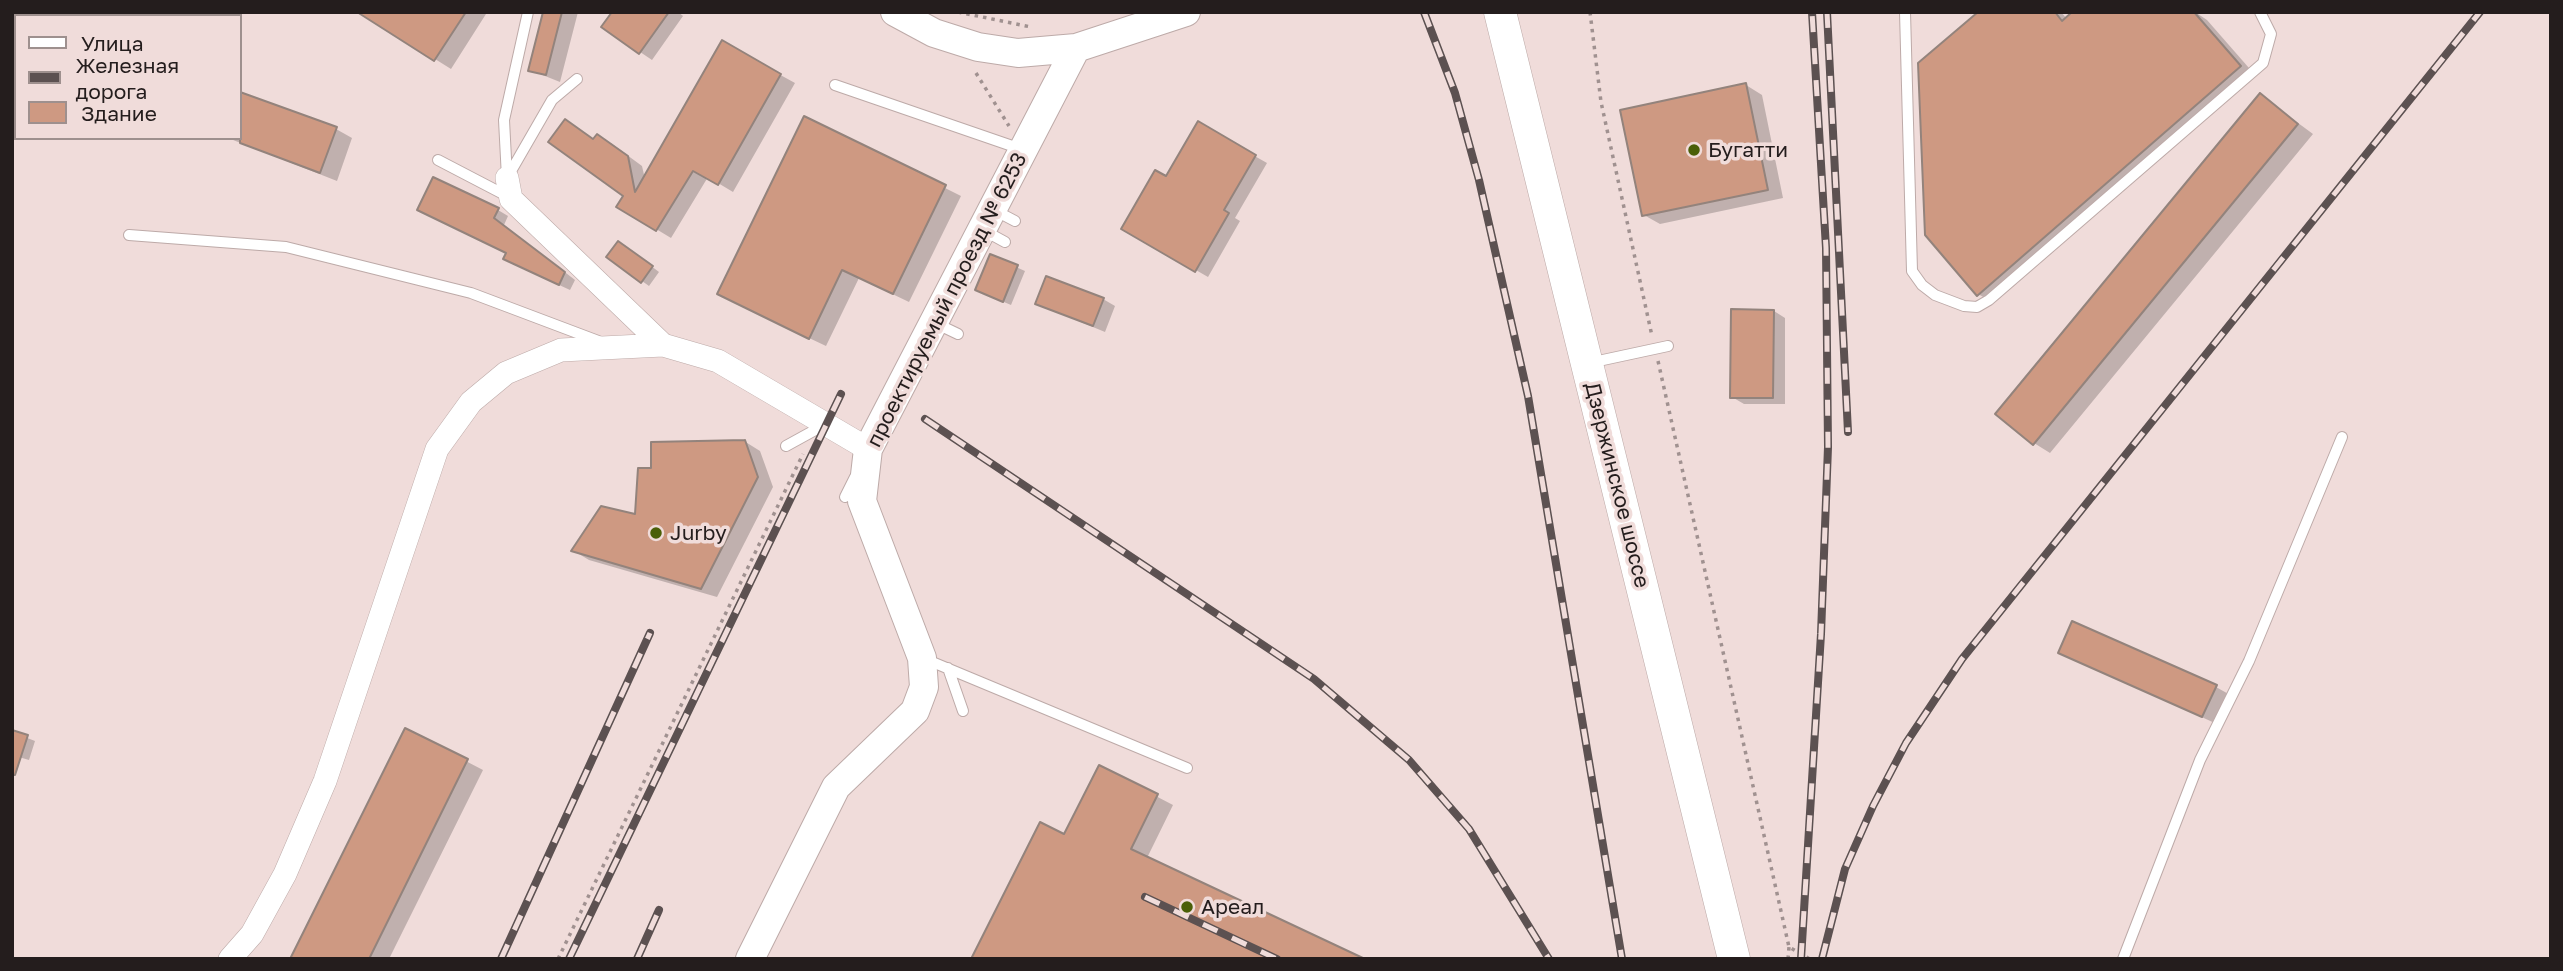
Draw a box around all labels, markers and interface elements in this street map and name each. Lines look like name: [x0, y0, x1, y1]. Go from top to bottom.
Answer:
legend: [14, 14, 242, 140]
text: Улица: [81, 30, 144, 56]
text: Железная дорога: [75, 52, 179, 104]
text: Здание: [81, 100, 157, 126]
place label: Бугатти: [1708, 137, 1788, 163]
marker: Бугатти: [1686, 142, 1702, 158]
street label: проектируемый проезд № 6253: [862, 149, 1032, 451]
street label: Дзержинское шоссе: [1579, 380, 1655, 590]
place label: Jurby: [670, 520, 727, 546]
marker: Jurby: [648, 525, 664, 541]
place label: Ареал: [1201, 894, 1264, 920]
marker: Ареал: [1179, 899, 1195, 915]

